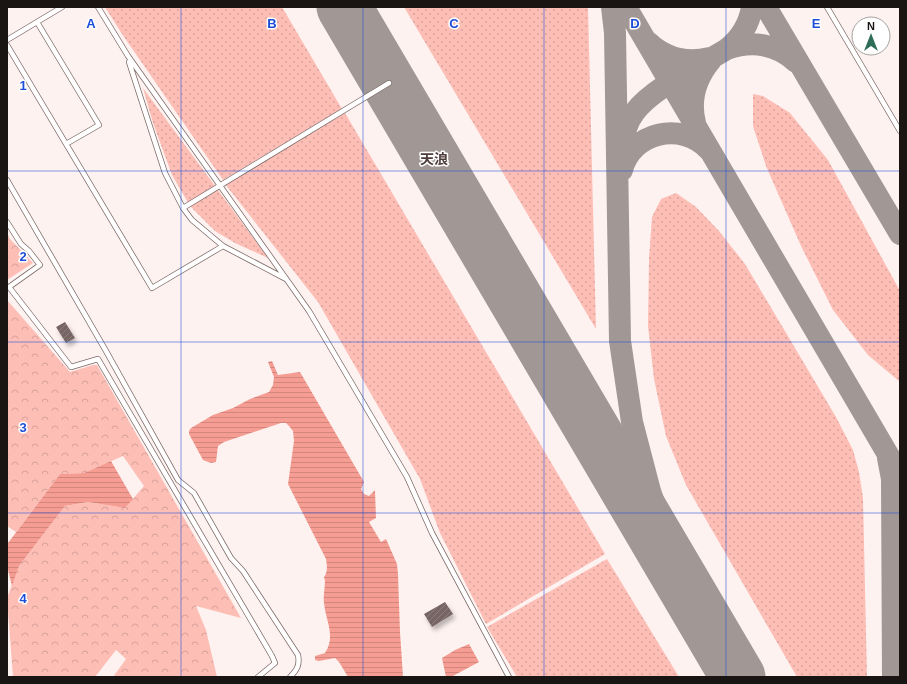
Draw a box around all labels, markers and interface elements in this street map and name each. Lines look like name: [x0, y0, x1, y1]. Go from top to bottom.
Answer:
text: A: [86, 16, 96, 31]
text: B: [267, 16, 277, 31]
text: C: [449, 16, 459, 31]
text: D: [630, 16, 640, 31]
text: E: [812, 16, 821, 31]
north arrow: [851, 16, 891, 56]
text: N: [867, 20, 875, 32]
text: 1: [19, 78, 27, 93]
district label: 天浪: [420, 151, 448, 167]
text: 2: [19, 249, 27, 264]
text: 3: [19, 420, 27, 435]
text: 4: [19, 591, 27, 606]

